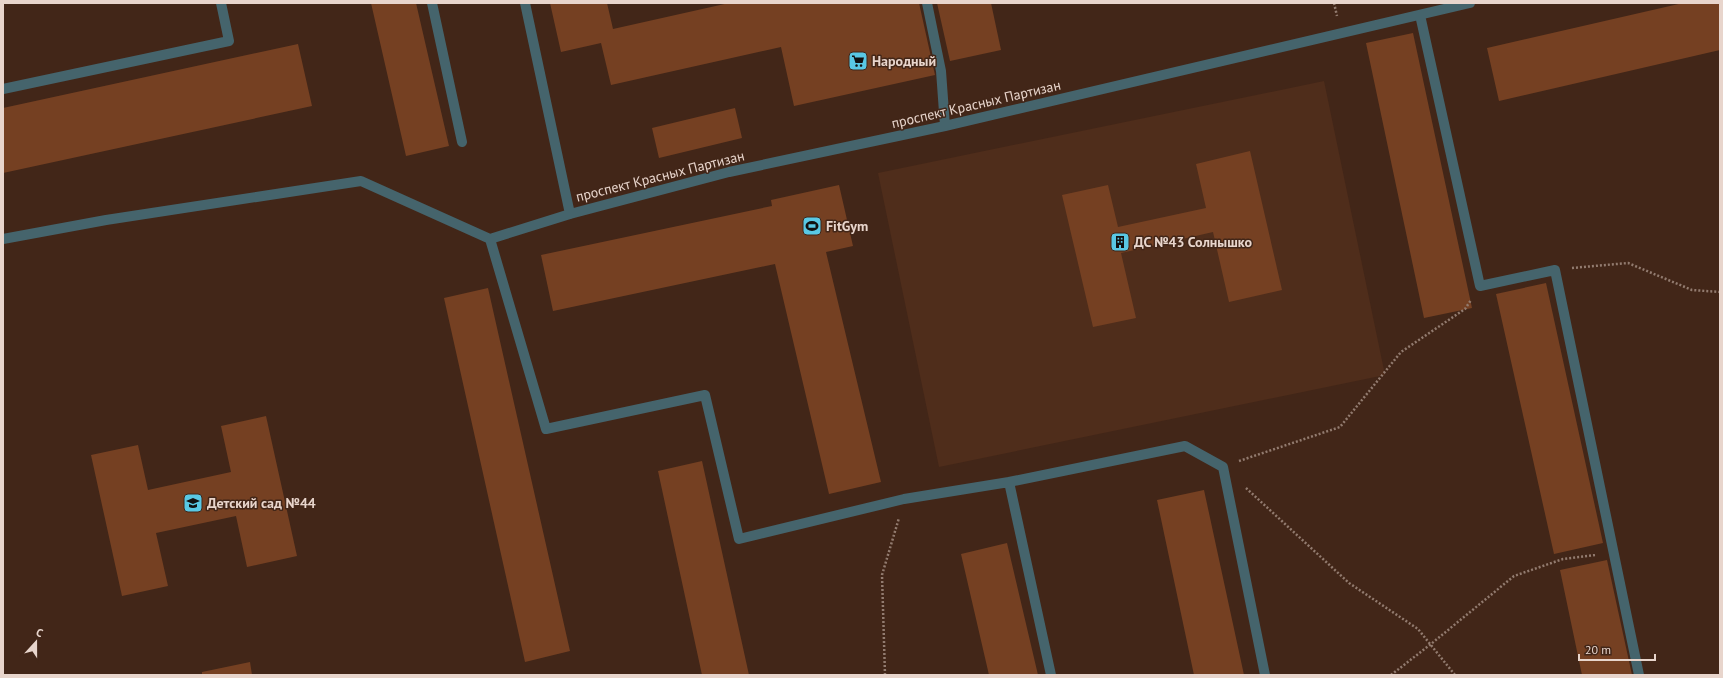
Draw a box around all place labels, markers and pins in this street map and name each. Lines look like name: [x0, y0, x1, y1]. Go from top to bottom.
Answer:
supermarket icon: Народный: [847, 50, 869, 72]
place label: Народный: [872, 52, 936, 70]
sports icon: FitGym: [801, 215, 823, 237]
place label: FitGym: [826, 217, 868, 235]
building icon: ДС №43 Солнышко: [1109, 231, 1131, 253]
place label: ДС №43 Солнышко: [1134, 233, 1252, 251]
school or university icon: Детский сад №44: [182, 492, 204, 514]
place label: Детский сад №44: [207, 494, 316, 512]

